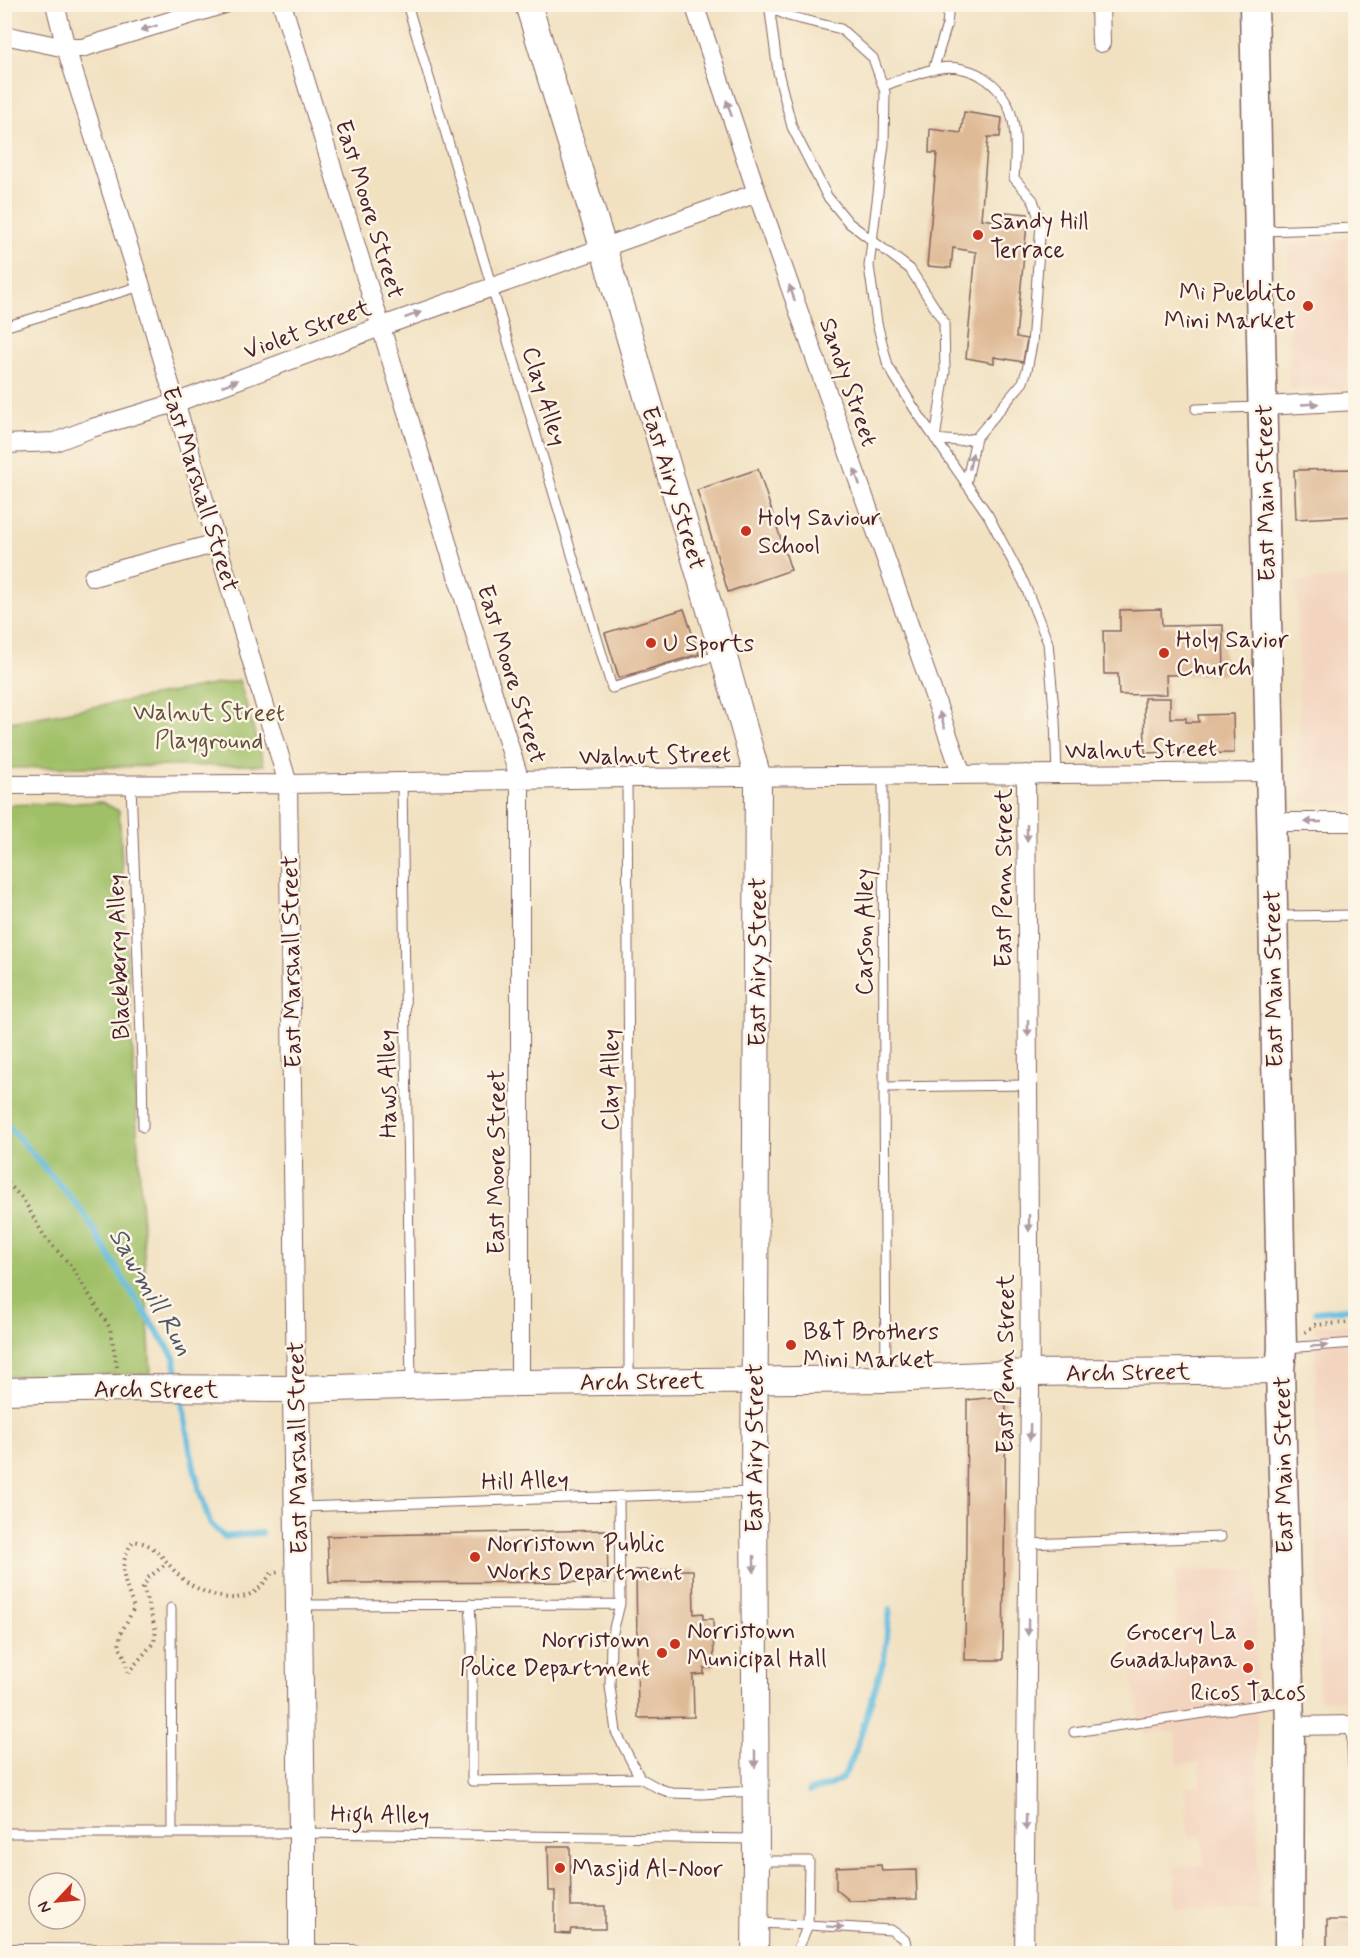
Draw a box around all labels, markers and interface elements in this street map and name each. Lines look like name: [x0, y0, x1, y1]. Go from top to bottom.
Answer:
one-way arrow: [140, 24, 158, 33]
one-way arrow: [724, 99, 733, 117]
street label: East Moore Street: [327, 116, 410, 303]
place label: Sandy Hill Terrace: [990, 207, 1089, 266]
marker: Sandy Hill Terrace: [971, 228, 985, 242]
place label: Mi Pueblito Mini Market: [1164, 278, 1296, 337]
one-way arrow: [787, 284, 797, 302]
street label: Violet Street: [240, 293, 376, 368]
marker: Mi Pueblito Mini Market: [1301, 299, 1315, 313]
one-way arrow: [404, 310, 422, 320]
street label: Sandy Street: [811, 314, 884, 451]
street label: Clay Alley: [514, 343, 573, 450]
one-way arrow: [221, 377, 239, 387]
street label: East Marshall Street: [154, 383, 245, 596]
one-way arrow: [1300, 399, 1319, 408]
street label: East Airy Street: [633, 403, 712, 574]
street label: East Main Street: [1249, 404, 1284, 582]
one-way arrow: [967, 451, 976, 470]
one-way arrow: [851, 468, 861, 486]
place label: Holy Saviour School: [758, 503, 881, 562]
marker: Holy Saviour School: [739, 524, 753, 538]
street label: East Moore Street: [469, 581, 552, 768]
place label: Holy Savior Church: [1176, 625, 1290, 684]
place label: U Sports: [663, 629, 754, 660]
marker: U Sports: [644, 636, 658, 650]
marker: Holy Savior Church: [1157, 646, 1171, 660]
park label: Walnut Street Playground: [133, 698, 285, 757]
one-way arrow: [937, 711, 947, 729]
street label: Walnut Street: [1065, 734, 1217, 767]
street label: Walnut Street: [579, 740, 731, 773]
street label: East Penn Street: [989, 788, 1020, 968]
one-way arrow: [1303, 817, 1322, 827]
one-way arrow: [1022, 823, 1032, 842]
street label: East Marshall Street: [275, 855, 310, 1069]
street label: Carson Alley: [850, 868, 881, 996]
street label: Blackberry Alley: [101, 873, 138, 1040]
street label: East Airy Street: [743, 877, 774, 1047]
street label: East Main Street: [1257, 890, 1292, 1068]
one-way arrow: [1023, 1018, 1033, 1037]
street label: Haws Alley: [372, 1029, 405, 1139]
street label: Clay Alley: [596, 1029, 627, 1131]
street label: East Moore Street: [482, 1069, 513, 1255]
one-way arrow: [1024, 1213, 1034, 1232]
water label: Sawmill Run: [100, 1222, 200, 1362]
street label: East Penn Street: [991, 1274, 1022, 1454]
place label: B&T Brothers Mini Market: [803, 1317, 939, 1376]
marker: B&T Brothers Mini Market: [784, 1338, 798, 1352]
street label: East Marshall Street: [281, 1341, 316, 1555]
one-way arrow: [1309, 1341, 1328, 1350]
street label: Arch Street: [1065, 1357, 1191, 1390]
street label: East Airy Street: [740, 1363, 771, 1533]
street label: Arch Street: [579, 1366, 705, 1399]
street label: Arch Street: [94, 1375, 218, 1406]
street label: East Main Street: [1267, 1376, 1302, 1554]
one-way arrow: [1025, 1422, 1035, 1441]
street label: Hill Alley: [481, 1464, 569, 1499]
place label: Norristown Public Works Department: [487, 1529, 682, 1588]
marker: Norristown Public Works Department: [468, 1550, 482, 1564]
one-way arrow: [749, 1555, 759, 1574]
place label: Norristown Municipal Hall: [687, 1616, 827, 1675]
one-way arrow: [1023, 1617, 1032, 1636]
place label: Grocery La Guadalupana: [1109, 1617, 1238, 1676]
place label: Norristown Police Department: [460, 1625, 650, 1684]
marker: Norristown Municipal Hall: [668, 1637, 682, 1651]
marker: Grocery La Guadalupana: [1242, 1638, 1256, 1652]
marker: Norristown Police Department: [655, 1646, 669, 1660]
marker: Ricos Tacos: [1241, 1661, 1255, 1675]
place label: Ricos Tacos: [1190, 1678, 1306, 1709]
one-way arrow: [750, 1750, 760, 1769]
street label: High Alley: [330, 1799, 430, 1835]
one-way arrow: [1021, 1812, 1030, 1831]
place label: Masjid Al-Noor: [572, 1854, 723, 1885]
marker: Masjid Al-Noor: [553, 1861, 567, 1875]
north arrow: [27, 1871, 87, 1931]
text: N: [33, 1898, 57, 1916]
one-way arrow: [826, 1922, 845, 1931]

